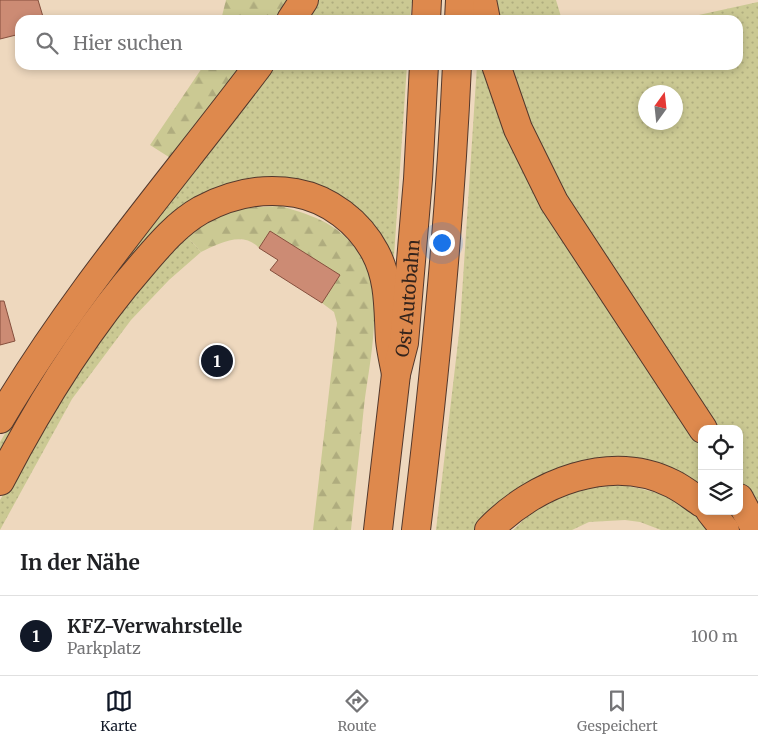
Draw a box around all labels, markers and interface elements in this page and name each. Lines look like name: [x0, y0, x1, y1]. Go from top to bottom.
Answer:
search box: [15, 15, 743, 70]
icon: search: [33, 29, 61, 57]
text: Hier suchen: [73, 31, 183, 55]
north arrow: [638, 85, 683, 130]
your location: [429, 230, 455, 256]
street label: Ost Autobahn: [389, 238, 424, 360]
pin: 1: [201, 342, 233, 380]
map controls: [698, 425, 743, 515]
button: locate: [698, 425, 743, 470]
button: layers: [698, 470, 743, 515]
text: In der Nähe: [20, 549, 140, 576]
text: KFZ-Verwahrstelle: [67, 614, 242, 638]
text: 1: [32, 626, 40, 646]
text: 100 m: [691, 626, 738, 646]
text: Parkplatz: [67, 638, 141, 658]
tab: Karte: [100, 687, 137, 735]
tab: Route: [337, 687, 376, 735]
tab: Gespeichert: [577, 687, 658, 735]

